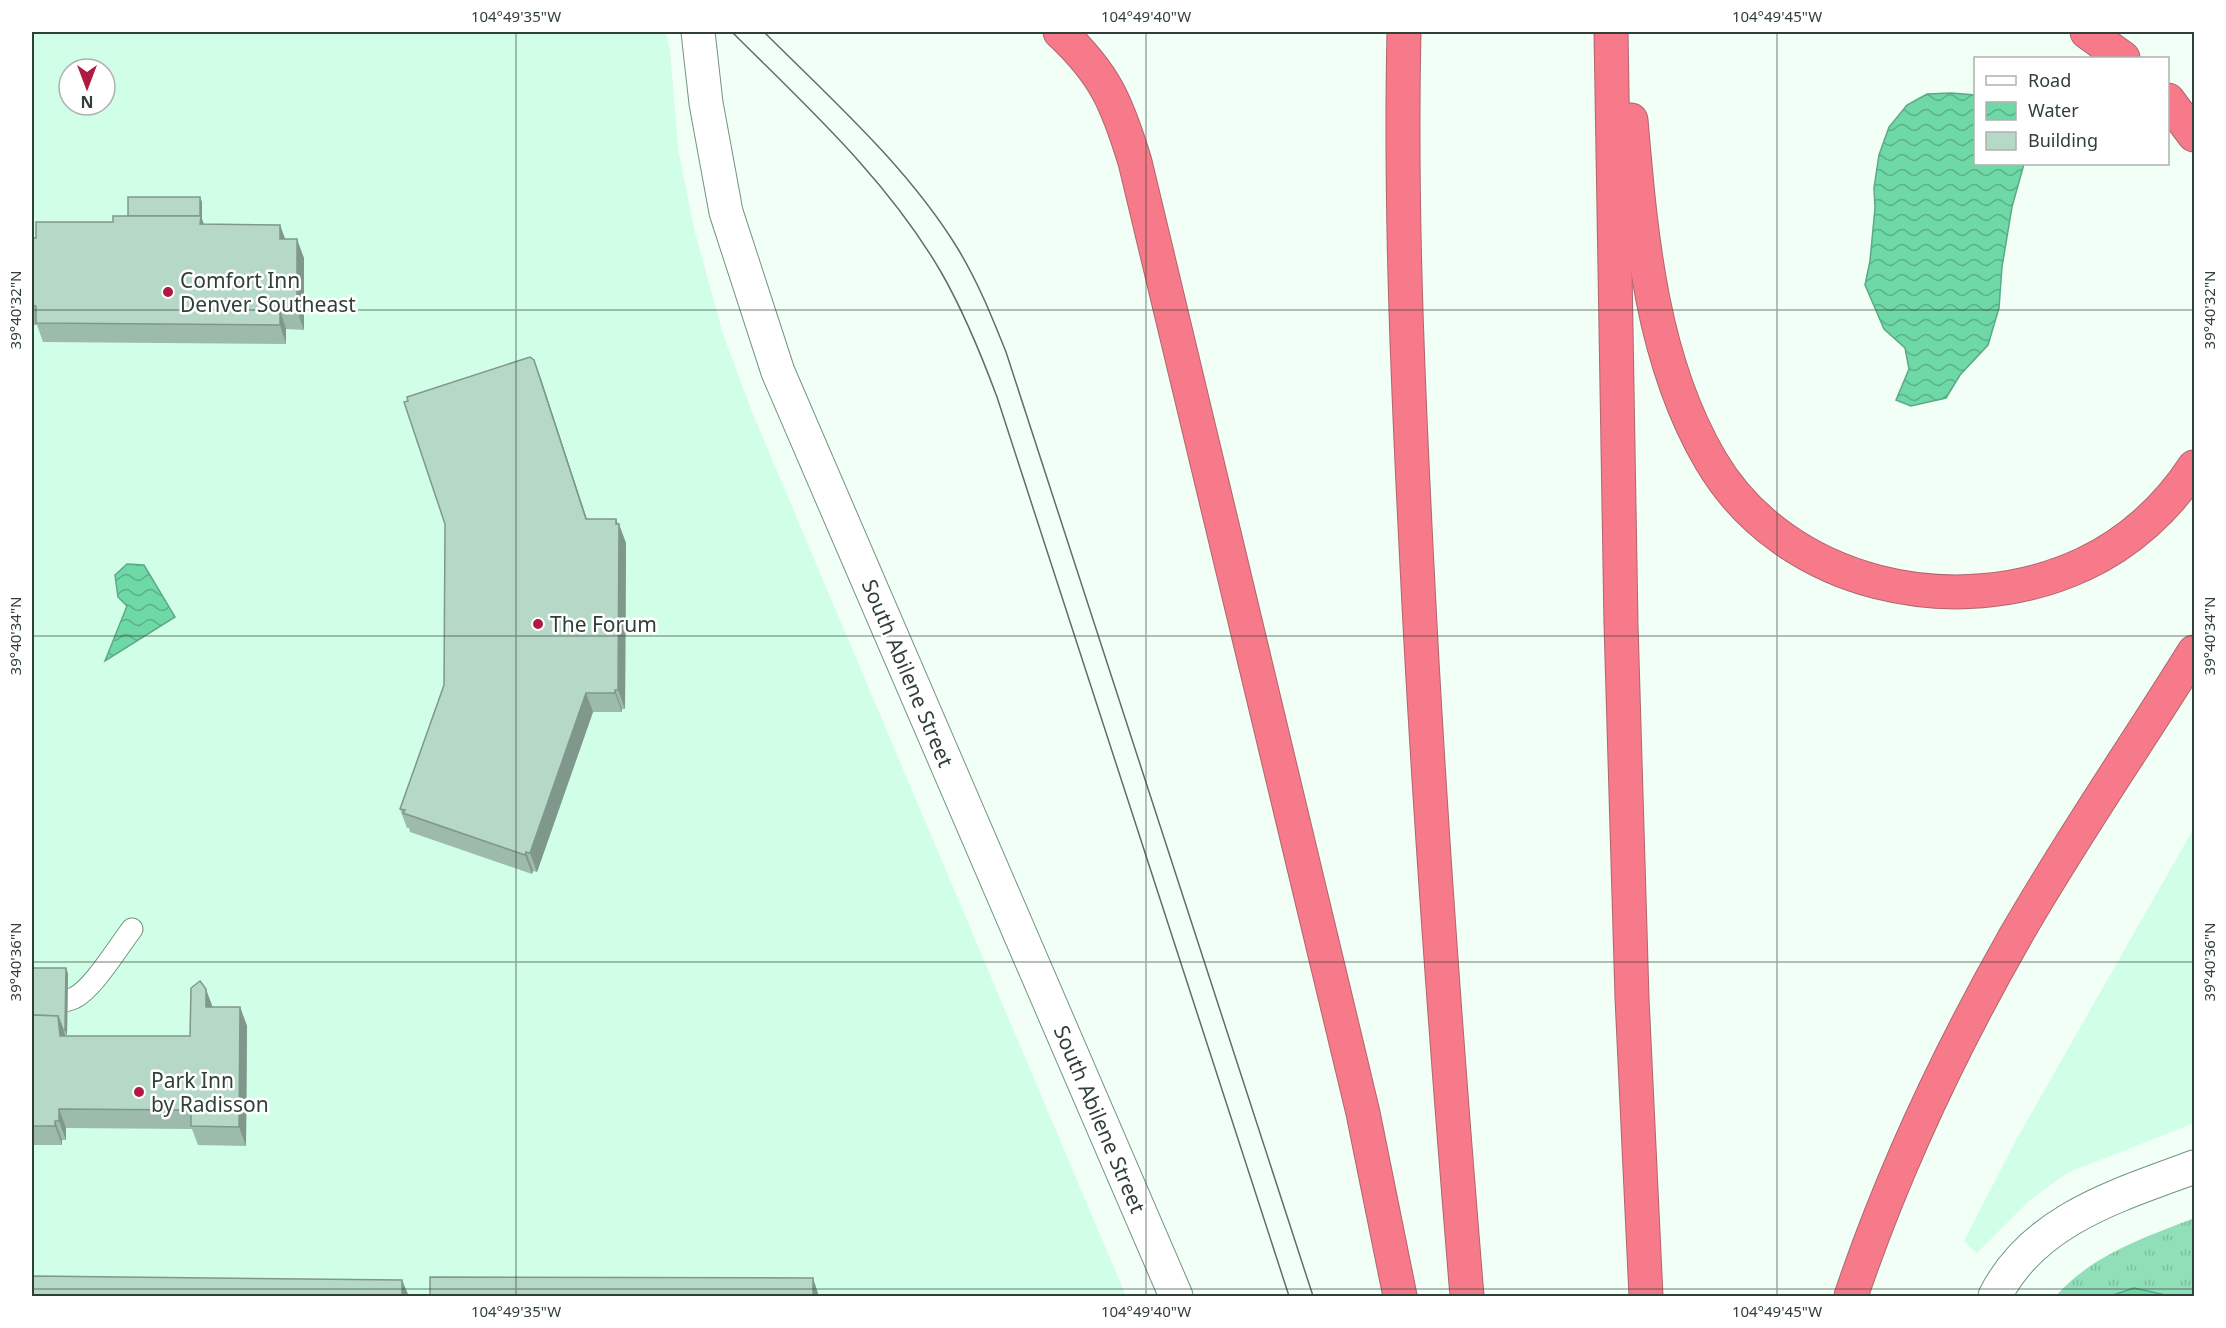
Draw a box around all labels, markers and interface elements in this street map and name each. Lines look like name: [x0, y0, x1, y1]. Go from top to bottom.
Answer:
text: 104°49'35"W: [471, 6, 561, 26]
text: 104°49'40"W: [1101, 6, 1191, 26]
text: 104°49'45"W: [1732, 6, 1822, 26]
north arrow: [57, 57, 117, 117]
legend: [1974, 57, 2169, 165]
text: Road: [2028, 68, 2071, 92]
text: N: [80, 91, 94, 113]
text: Water: [2028, 98, 2079, 122]
text: Building: [2028, 128, 2098, 152]
place label: Comfort Inn Denver Southeast: [180, 266, 356, 318]
text: 39°40'32"N: [5, 271, 25, 349]
text: 39°40'32"N: [2199, 271, 2219, 349]
marker: Comfort Inn Denver Southeast: [161, 285, 175, 299]
street label: South Abilene Street: [856, 575, 960, 771]
text: 39°40'34"N: [5, 597, 25, 675]
text: 39°40'34"N: [2199, 597, 2219, 675]
place label: The Forum: [550, 610, 657, 638]
marker: The Forum: [531, 617, 545, 631]
text: 39°40'36"N: [5, 923, 25, 1001]
text: 39°40'36"N: [2199, 923, 2219, 1001]
street label: South Abilene Street: [1048, 1021, 1152, 1217]
place label: Park Inn by Radisson: [151, 1066, 269, 1118]
marker: Park Inn by Radisson: [132, 1085, 146, 1099]
text: 104°49'35"W: [471, 1301, 561, 1321]
text: 104°49'40"W: [1101, 1301, 1191, 1321]
text: 104°49'45"W: [1732, 1301, 1822, 1321]

